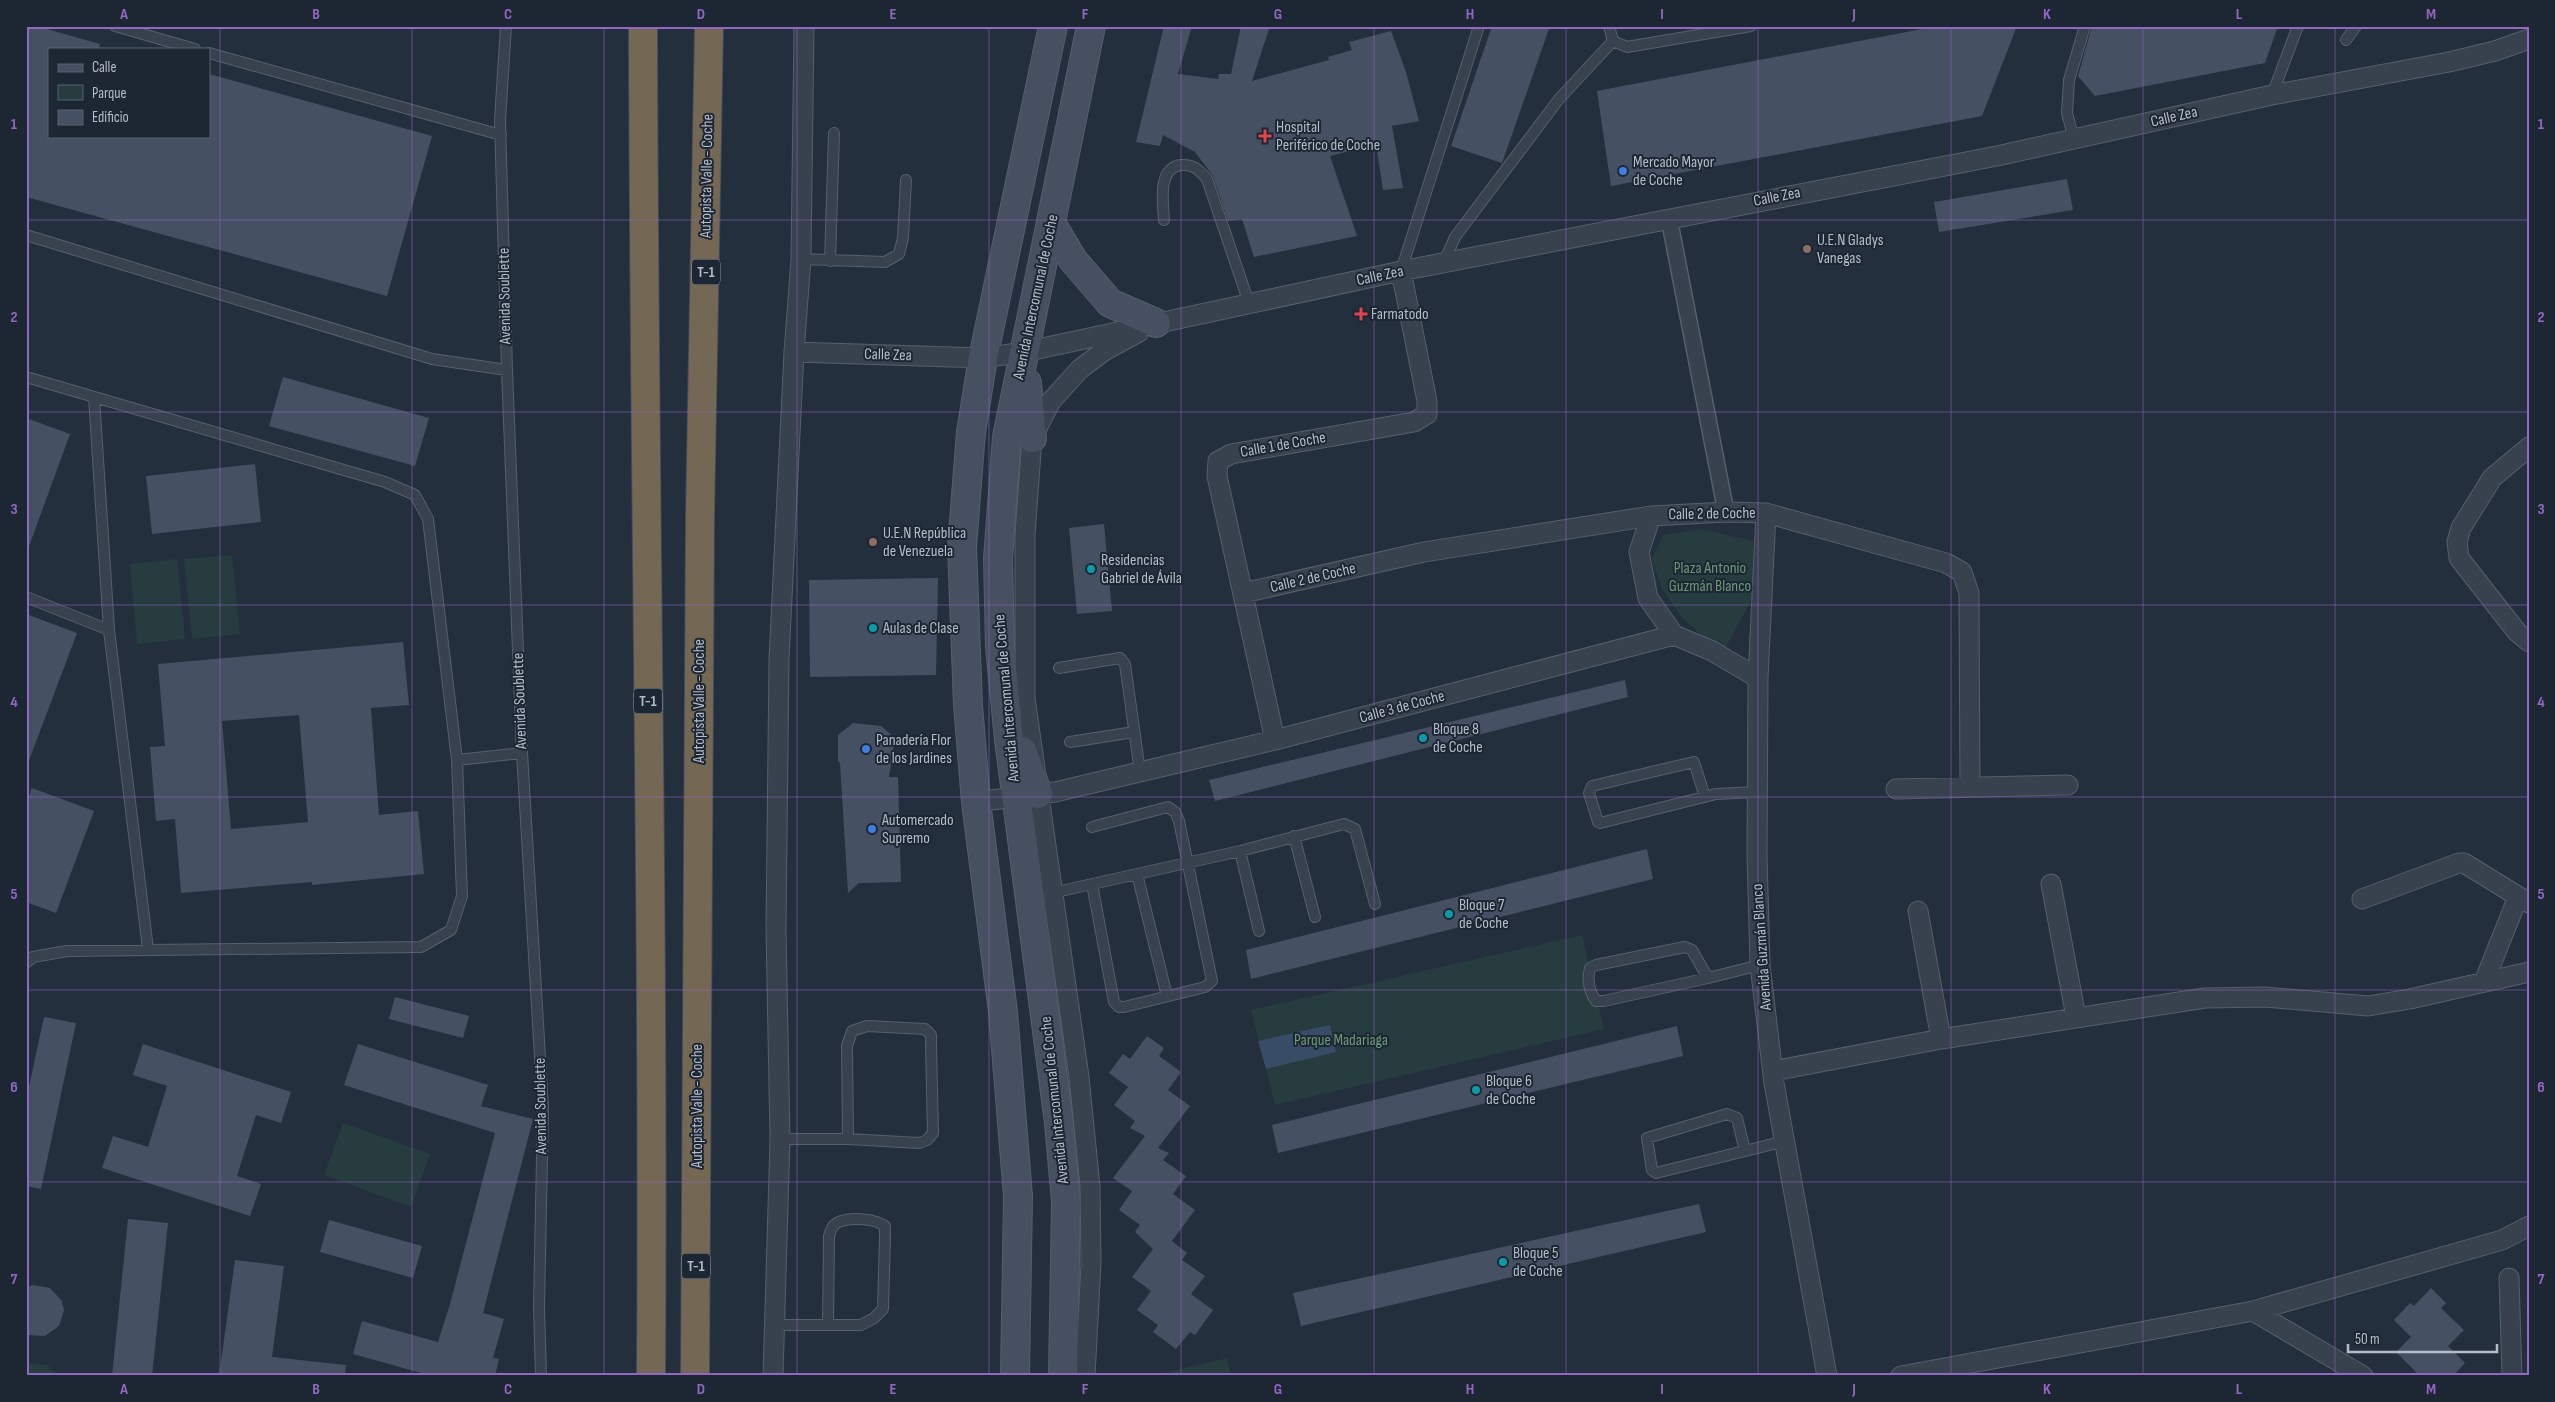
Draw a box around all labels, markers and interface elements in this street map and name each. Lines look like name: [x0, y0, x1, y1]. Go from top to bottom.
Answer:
text: A: [119, 5, 128, 24]
text: B: [312, 5, 320, 24]
text: C: [504, 5, 512, 24]
text: D: [697, 5, 705, 24]
text: E: [890, 5, 897, 24]
text: F: [1082, 5, 1089, 24]
text: G: [1274, 5, 1282, 24]
text: H: [1466, 5, 1474, 24]
text: I: [1660, 5, 1664, 24]
text: J: [1851, 5, 1856, 24]
text: K: [2043, 5, 2051, 24]
text: L: [2236, 5, 2243, 24]
text: M: [2426, 5, 2436, 24]
legend: [48, 48, 210, 138]
text: Calle: [92, 58, 116, 77]
text: Parque: [92, 84, 127, 103]
street label: Calle Zea: [2149, 102, 2199, 132]
text: Edificio: [92, 108, 129, 127]
street label: Autopista Valle - Coche: [696, 114, 718, 239]
text: 1: [11, 115, 18, 134]
text: 1: [2538, 115, 2545, 134]
place label: Hospital Periférico de Coche: [1276, 118, 1380, 155]
marker: Hospital Periférico de Coche: [1258, 129, 1272, 143]
place label: Mercado Mayor de Coche: [1633, 153, 1715, 190]
marker: Mercado Mayor de Coche: [1617, 165, 1629, 177]
street label: Calle Zea: [1752, 183, 1802, 211]
street label: Avenida Intercomunal de Coche: [1009, 213, 1063, 382]
place label: U.E.N Gladys Vanegas: [1817, 231, 1884, 268]
marker: U.E.N Gladys Vanegas: [1801, 243, 1813, 255]
street label: Avenida Soublette: [495, 248, 515, 345]
road number: T-1: [692, 260, 720, 284]
street label: Calle Zea: [1355, 262, 1405, 290]
place label: Farmatodo: [1371, 305, 1429, 324]
text: 2: [10, 308, 18, 327]
marker: Farmatodo: [1355, 308, 1367, 320]
text: 2: [2537, 308, 2545, 327]
street label: Calle Zea: [864, 345, 912, 365]
street label: Calle 1 de Coche: [1239, 428, 1327, 462]
text: 3: [10, 500, 18, 519]
text: 3: [2537, 500, 2545, 519]
street label: Calle 2 de Coche: [1668, 504, 1756, 524]
place label: U.E.N República de Venezuela: [883, 524, 966, 561]
marker: U.E.N República de Venezuela: [867, 536, 879, 548]
place label: Residencias Gabriel de Ávila: [1101, 551, 1182, 588]
street label: Calle 2 de Coche: [1268, 559, 1358, 597]
park label: Plaza Antonio Guzmán Blanco: [1669, 559, 1751, 596]
marker: Residencias Gabriel de Ávila: [1085, 563, 1097, 575]
street label: Avenida Intercomunal de Coche: [990, 613, 1024, 784]
place label: Aulas de Clase: [882, 619, 959, 638]
marker: Aulas de Clase: [867, 622, 879, 634]
street label: Autopista Valle - Coche: [690, 639, 709, 764]
street label: Avenida Soublette: [509, 652, 531, 751]
street label: Calle 3 de Coche: [1357, 687, 1447, 727]
road number: T-1: [634, 688, 662, 714]
text: 4: [10, 693, 18, 712]
text: 4: [2537, 693, 2545, 712]
place label: Bloque 8 de Coche: [1433, 720, 1483, 757]
place label: Panadería Flor de los Jardines: [876, 731, 952, 768]
marker: Bloque 8 de Coche: [1417, 732, 1429, 744]
marker: Panadería Flor de los Jardines: [860, 743, 872, 755]
place label: Automercado Supremo: [881, 811, 954, 848]
marker: Automercado Supremo: [866, 823, 878, 835]
street label: Avenida Guzmán Blanco: [1748, 883, 1776, 1012]
text: 5: [10, 885, 18, 904]
text: 5: [2537, 885, 2545, 904]
place label: Bloque 7 de Coche: [1459, 896, 1509, 933]
marker: Bloque 7 de Coche: [1443, 908, 1455, 920]
street label: Avenida Intercomunal de Coche: [1037, 1015, 1073, 1186]
park label: Parque Madariaga: [1294, 1031, 1388, 1050]
street label: Autopista Valle - Coche: [688, 1044, 707, 1169]
street label: Avenida Soublette: [531, 1058, 551, 1155]
place label: Bloque 6 de Coche: [1486, 1072, 1536, 1109]
text: 6: [10, 1078, 18, 1097]
text: 6: [2537, 1078, 2545, 1097]
marker: Bloque 6 de Coche: [1470, 1084, 1482, 1096]
place label: Bloque 5 de Coche: [1513, 1244, 1563, 1281]
road number: T-1: [682, 1254, 710, 1278]
marker: Bloque 5 de Coche: [1497, 1256, 1509, 1268]
text: 7: [11, 1270, 18, 1289]
text: 7: [2538, 1270, 2545, 1289]
scale bar: [2348, 1322, 2496, 1354]
text: 50 m: [2355, 1330, 2380, 1349]
text: A: [119, 1380, 128, 1399]
text: B: [312, 1380, 320, 1399]
text: C: [504, 1380, 512, 1399]
text: D: [697, 1380, 705, 1399]
text: E: [890, 1380, 897, 1399]
text: F: [1082, 1380, 1089, 1399]
text: G: [1274, 1380, 1282, 1399]
text: H: [1466, 1380, 1474, 1399]
text: I: [1660, 1380, 1664, 1399]
text: J: [1851, 1380, 1856, 1399]
text: K: [2043, 1380, 2051, 1399]
text: L: [2236, 1380, 2243, 1399]
text: M: [2426, 1380, 2436, 1399]

